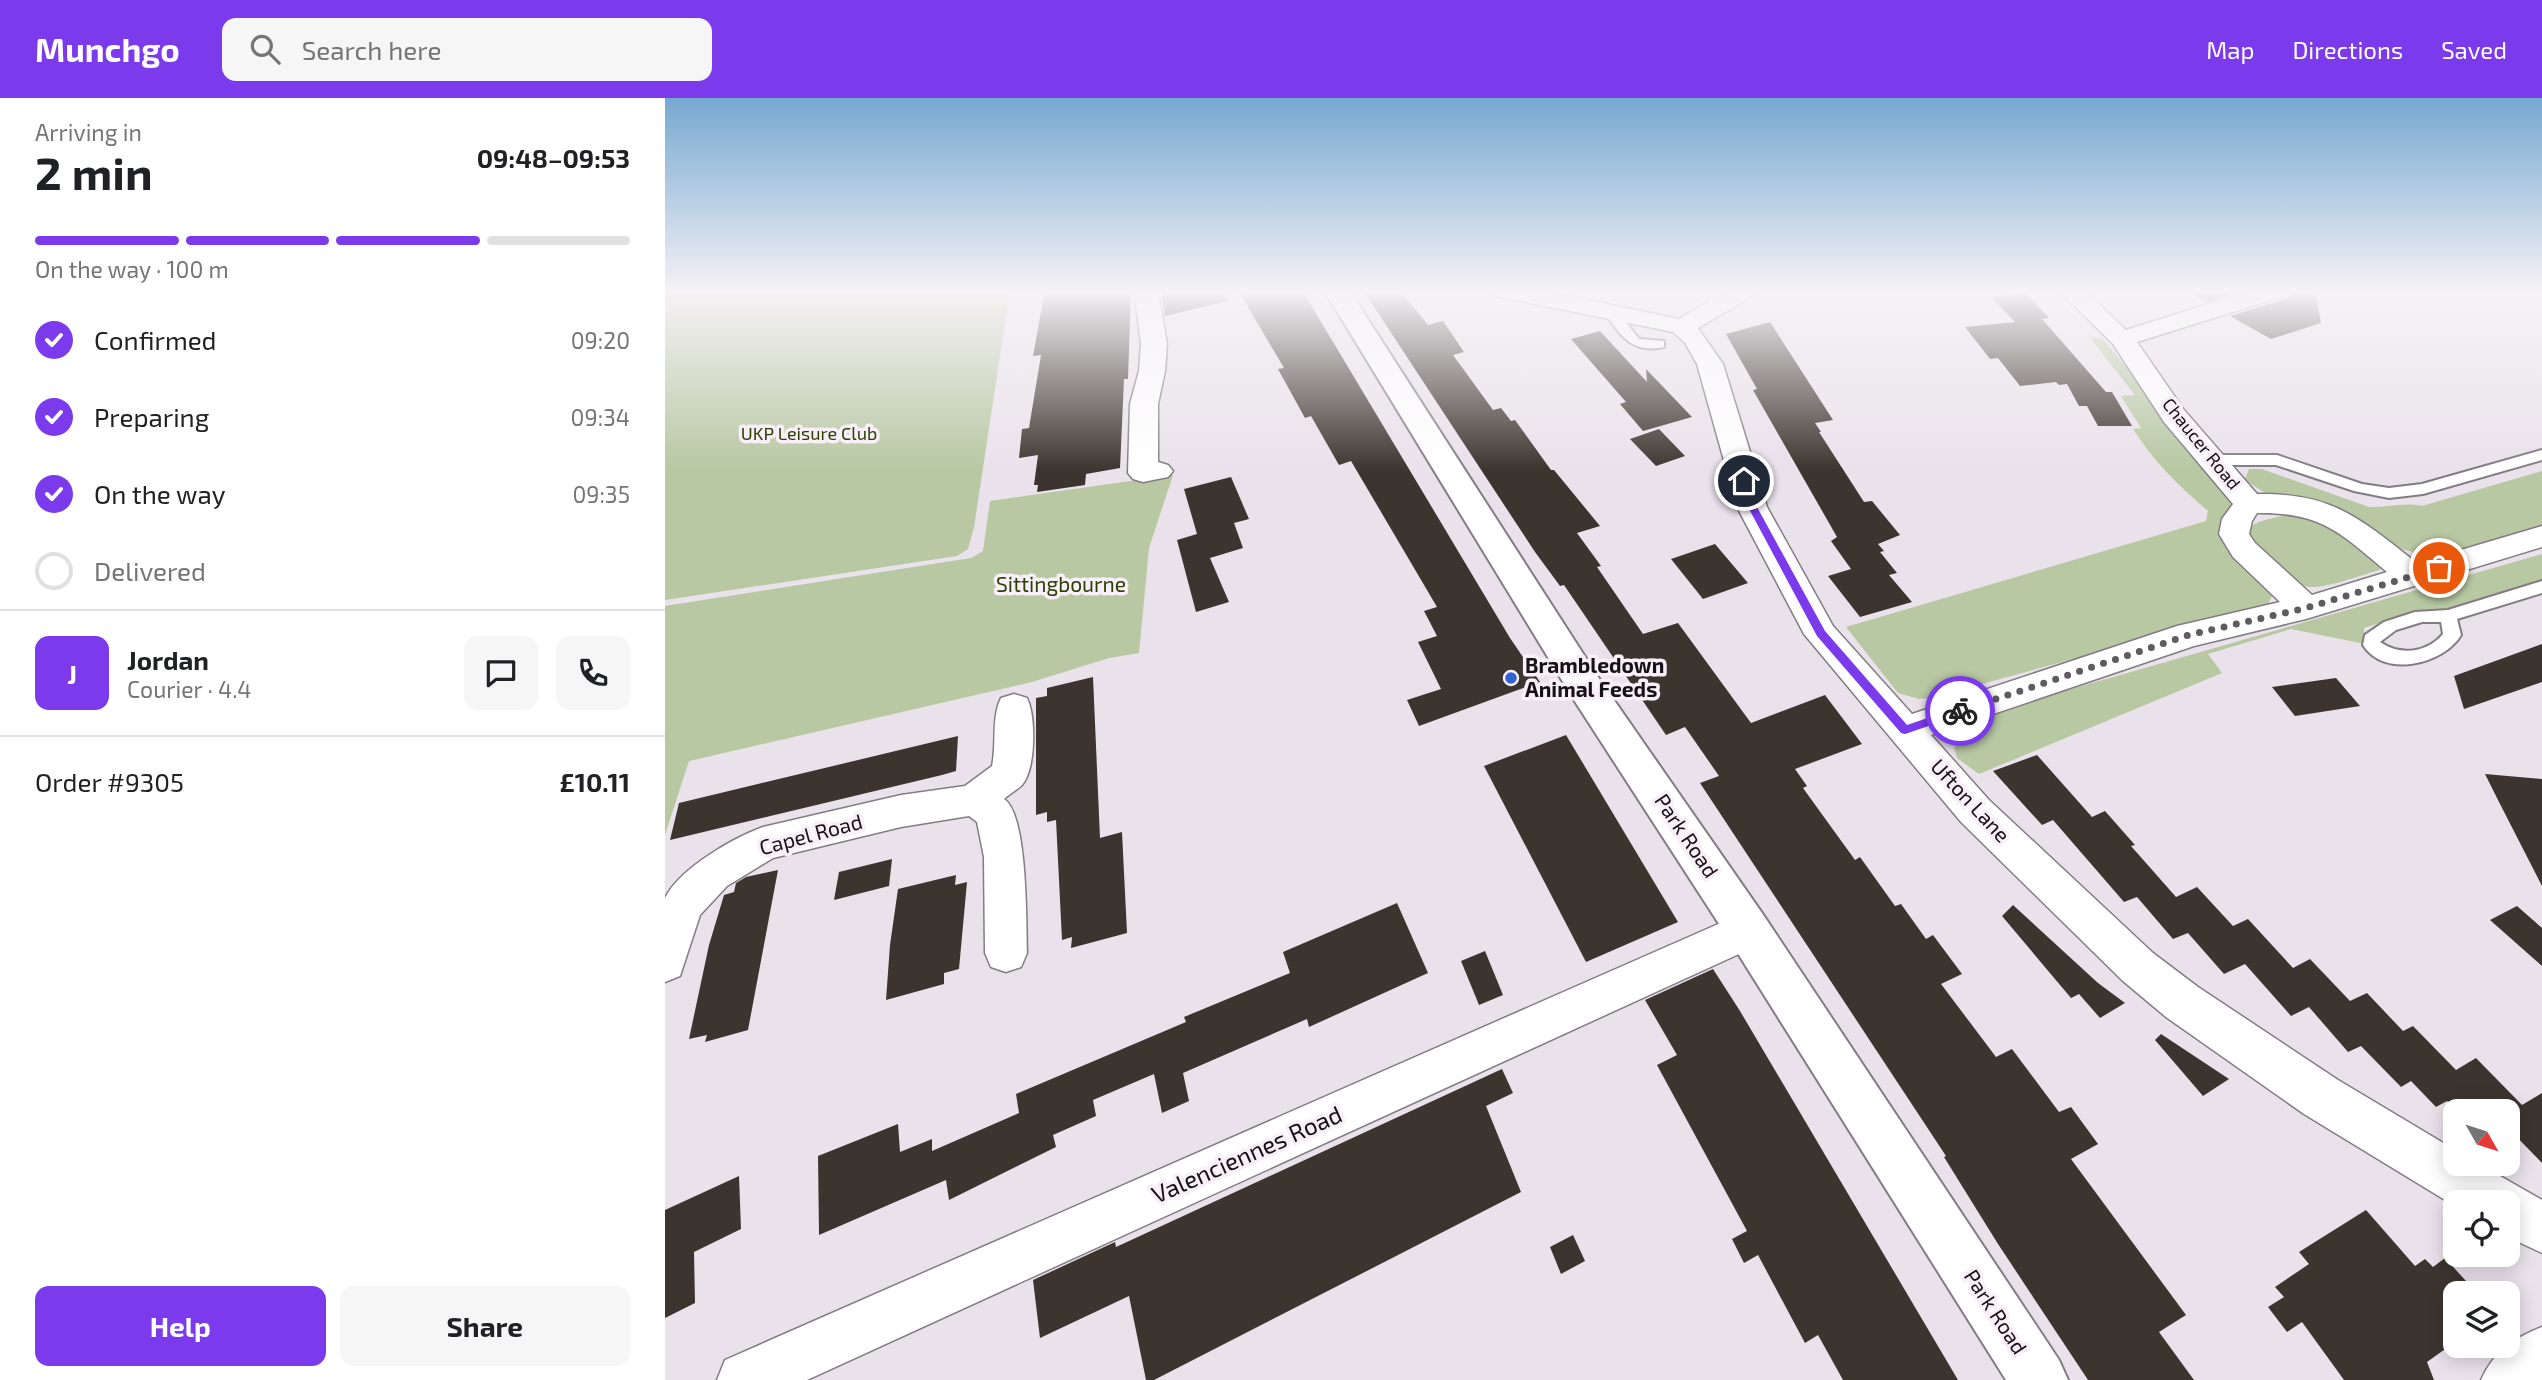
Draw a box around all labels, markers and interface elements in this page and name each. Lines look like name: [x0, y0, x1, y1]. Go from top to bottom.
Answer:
search box: [222, 18, 712, 81]
text: Munchgo: [35, 29, 180, 69]
icon: search: [246, 30, 284, 68]
text: Search here: [302, 34, 441, 65]
text: Map: [2206, 35, 2254, 64]
text: Directions: [2292, 35, 2403, 64]
text: Saved: [2441, 35, 2507, 64]
text: Arriving in: [35, 118, 142, 146]
text: 09:48–09:53: [477, 142, 630, 173]
text: 2 min: [35, 144, 153, 199]
text: On the way · 100 m: [35, 255, 229, 283]
icon: check: [35, 321, 73, 359]
text: Confirmed: [94, 324, 217, 355]
text: 09:20: [571, 326, 630, 354]
street label: Chaucer Road: [2158, 393, 2245, 494]
icon: check: [35, 398, 73, 436]
text: Preparing: [94, 401, 209, 432]
text: 09:34: [571, 403, 630, 431]
park label: UKP Leisure Club: [741, 422, 877, 444]
pin: [1714, 451, 1774, 511]
icon: home: [1725, 462, 1763, 500]
icon: check: [35, 475, 73, 513]
text: On the way: [94, 478, 225, 509]
text: 09:35: [572, 480, 630, 508]
pin: [2409, 538, 2469, 598]
icon: bag: [2420, 549, 2458, 587]
text: Delivered: [94, 555, 206, 586]
park label: Sittingbourne: [996, 571, 1126, 596]
button: chat: [464, 636, 538, 710]
button: phone: [556, 636, 630, 710]
text: Jordan: [127, 644, 209, 675]
place label: Brambledown Animal Feeds: [1525, 652, 1664, 701]
text: J: [67, 658, 77, 689]
marker: Brambledown Animal Feeds: [1503, 670, 1519, 686]
text: Courier · 4.4: [127, 675, 251, 703]
courier: [1925, 676, 1995, 746]
icon: bike: [1941, 692, 1979, 730]
street label: Ufton Lane: [1926, 753, 2016, 847]
text: Order #9305: [35, 766, 184, 797]
text: £10.11: [559, 766, 630, 797]
street label: Park Road: [1650, 788, 1724, 882]
street label: Capel Road: [756, 808, 865, 859]
street label: Valenciennes Road: [1147, 1099, 1346, 1209]
north arrow: [2443, 1099, 2520, 1176]
map controls: [2443, 1099, 2520, 1358]
button: locate: [2443, 1190, 2520, 1267]
street label: Park Road: [1960, 1264, 2033, 1358]
button: layers: [2443, 1281, 2520, 1358]
button: Help: [35, 1286, 326, 1366]
button: Share: [340, 1286, 630, 1366]

